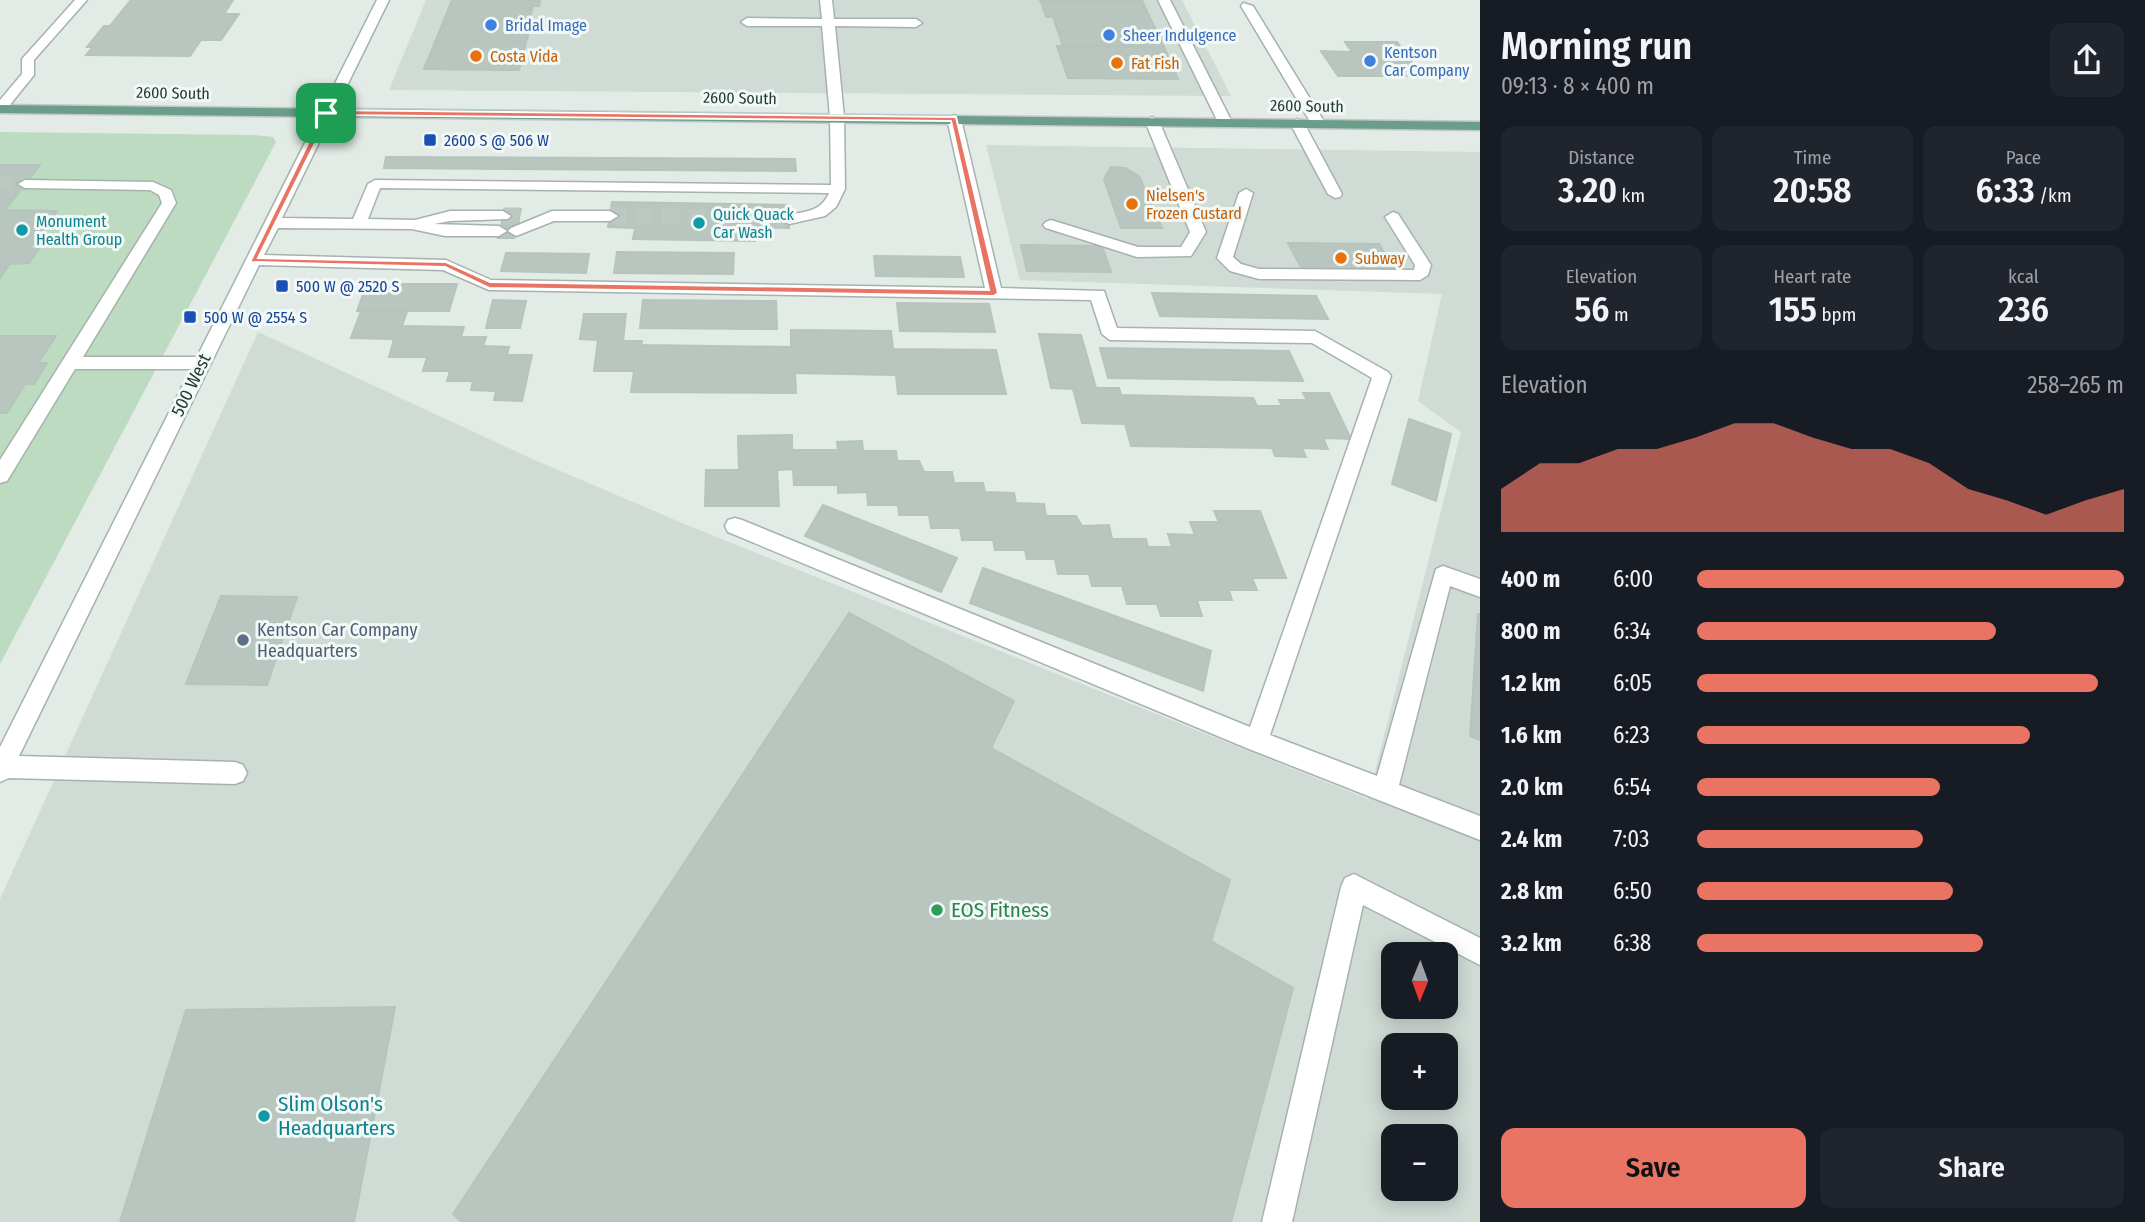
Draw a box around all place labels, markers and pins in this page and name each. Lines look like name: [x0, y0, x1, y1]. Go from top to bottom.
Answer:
place label: Bridal Image: [505, 16, 587, 35]
marker: Bridal Image: [483, 17, 499, 33]
place label: Sheer Indulgence: [1123, 26, 1236, 45]
marker: Sheer Indulgence: [1101, 27, 1117, 43]
place label: Kentson Car Company: [1384, 43, 1470, 80]
place label: Costa Vida: [490, 47, 559, 66]
marker: Costa Vida: [468, 48, 484, 64]
marker: Kentson Car Company: [1362, 53, 1378, 69]
place label: Fat Fish: [1131, 54, 1180, 73]
marker: Fat Fish: [1109, 55, 1125, 71]
pin: [296, 83, 356, 143]
place label: 2600 S @ 506 W: [444, 131, 549, 150]
marker: 2600 S @ 506 W: [422, 132, 438, 148]
place label: Nielsen's Frozen Custard: [1146, 186, 1242, 223]
marker: Nielsen's Frozen Custard: [1124, 196, 1140, 212]
place label: Quick Quack Car Wash: [713, 205, 795, 242]
place label: Monument Health Group: [36, 212, 122, 249]
marker: Quick Quack Car Wash: [691, 215, 707, 231]
marker: Monument Health Group: [14, 222, 30, 238]
place label: Subway: [1355, 249, 1406, 268]
marker: Subway: [1333, 250, 1349, 266]
place label: 500 W @ 2520 S: [296, 277, 399, 296]
marker: 500 W @ 2520 S: [274, 278, 290, 294]
place label: 500 W @ 2554 S: [204, 308, 307, 327]
marker: 500 W @ 2554 S: [182, 309, 198, 325]
place label: Kentson Car Company Headquarters: [257, 619, 417, 662]
marker: Kentson Car Company Headquarters: [235, 632, 251, 648]
place label: EOS Fitness: [951, 897, 1049, 923]
marker: EOS Fitness: [929, 902, 945, 918]
place label: Slim Olson's Headquarters: [278, 1091, 395, 1141]
marker: Slim Olson's Headquarters: [256, 1108, 272, 1124]

